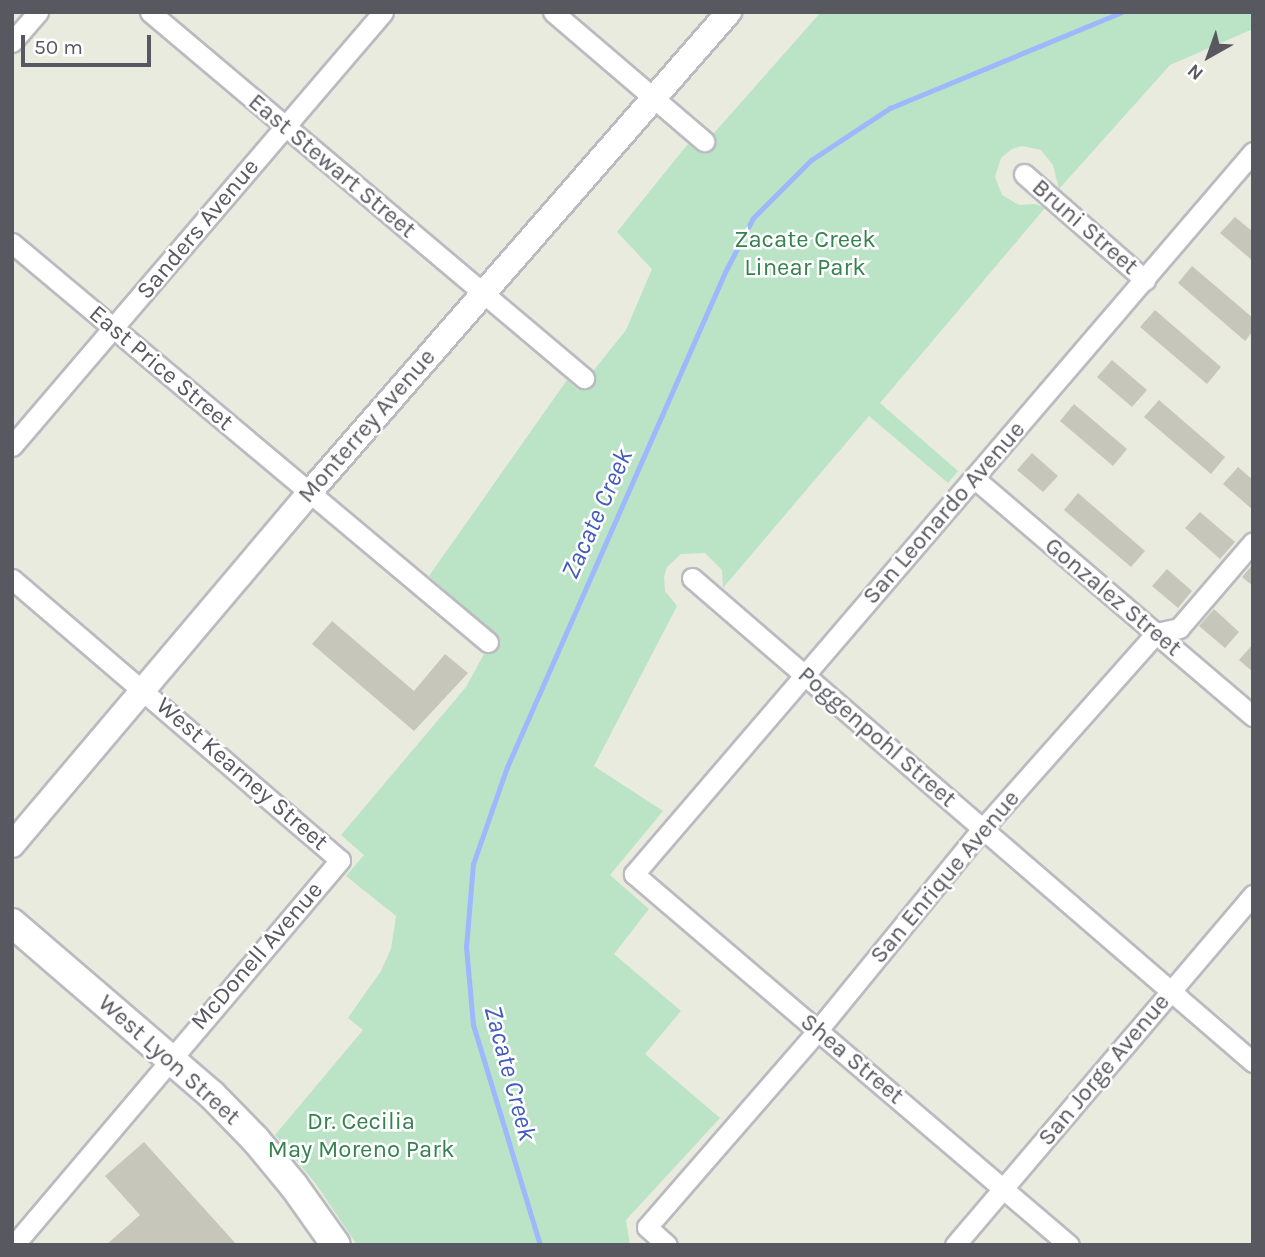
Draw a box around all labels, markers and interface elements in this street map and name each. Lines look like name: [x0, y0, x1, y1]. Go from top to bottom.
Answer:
scale bar: [24, 21, 154, 65]
north arrow: [1174, 21, 1244, 91]
text: 50 m: [34, 35, 83, 59]
text: N: [1183, 59, 1208, 85]
street label: East Stewart Street: [242, 88, 422, 244]
street label: Sanders Avenue: [131, 153, 265, 305]
street label: Bruni Street: [1026, 173, 1144, 281]
park label: Zacate Creek Linear Park: [734, 226, 876, 282]
street label: East Price Street: [83, 299, 239, 437]
street label: Monterrey Avenue: [292, 343, 442, 509]
street label: San Leonardo Avenue: [857, 416, 1031, 610]
water label: Zacate Creek: [554, 444, 640, 584]
street label: Gonzalez Street: [1039, 531, 1187, 663]
street label: Poggenpohl Street: [792, 660, 962, 814]
street label: West Kearney Street: [150, 691, 334, 857]
street label: San Enrique Avenue: [864, 785, 1026, 969]
street label: McDonell Avenue: [185, 876, 329, 1036]
street label: San Jorge Avenue: [1032, 988, 1176, 1152]
street label: West Lyon Street: [92, 989, 246, 1131]
water label: Zacate Creek: [477, 1002, 543, 1144]
street label: Shea Street: [794, 1007, 910, 1111]
park label: Dr. Cecilia May Moreno Park: [268, 1108, 454, 1164]

